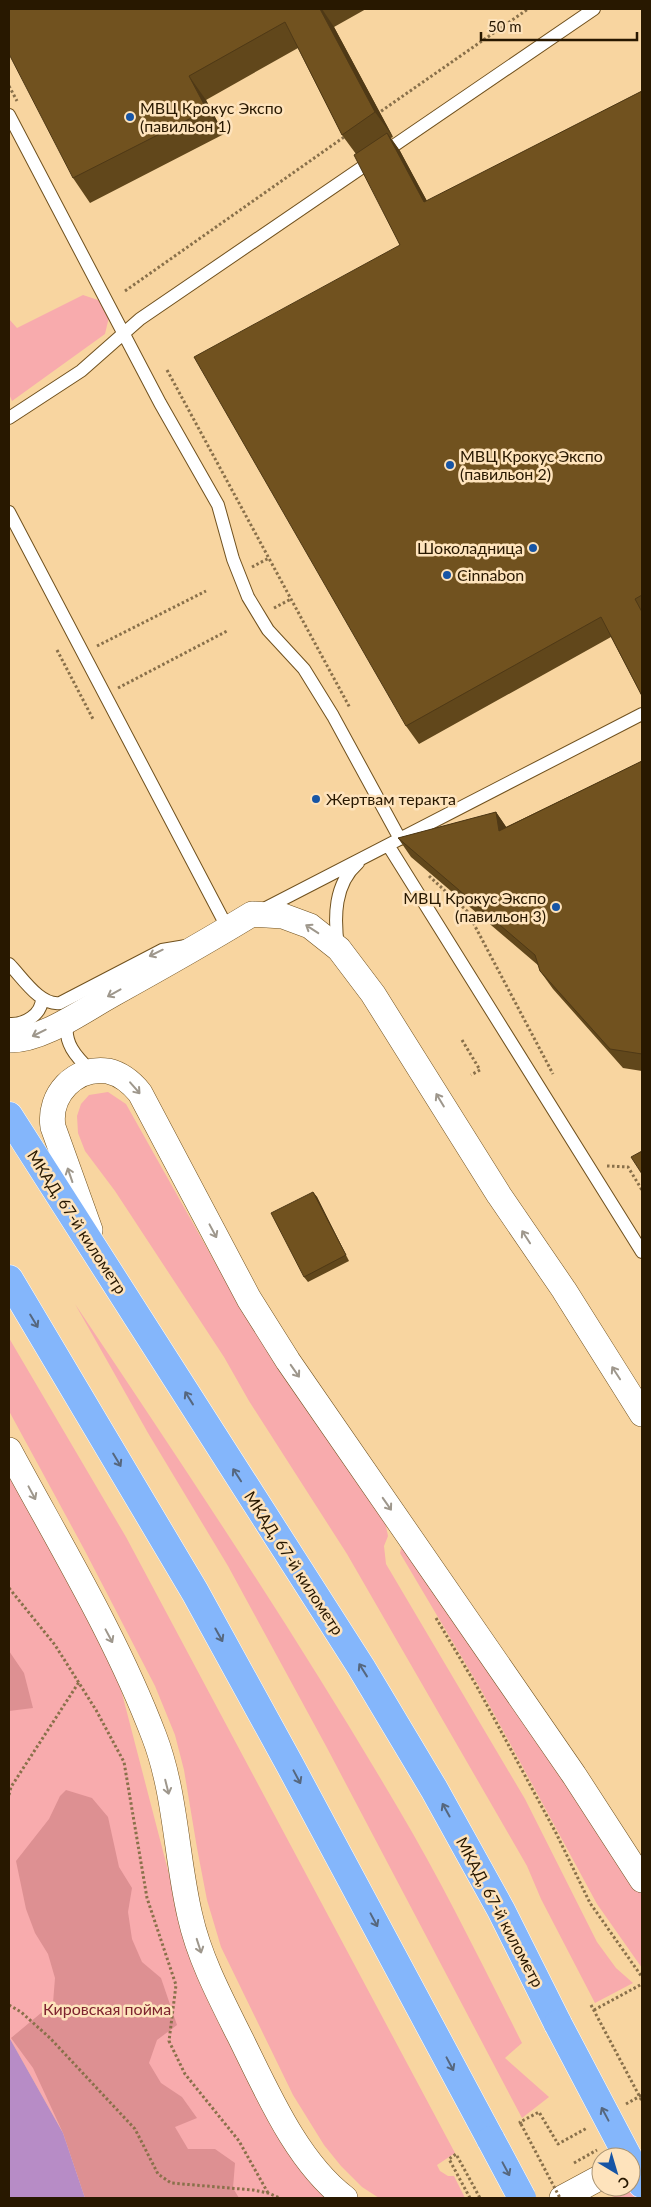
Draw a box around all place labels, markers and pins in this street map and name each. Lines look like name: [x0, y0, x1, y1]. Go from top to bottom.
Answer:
place label: МВЦ Крокус Экспо (павильон 1): [140, 98, 283, 135]
marker: МВЦ Крокус Экспо (павильон 1): [124, 111, 136, 123]
place label: МВЦ Крокус Экспо (павильон 2): [460, 446, 603, 483]
marker: МВЦ Крокус Экспо (павильон 2): [444, 459, 456, 471]
place label: Шоколадница: [417, 538, 523, 557]
marker: Шоколадница: [527, 542, 539, 554]
place label: Cinnabon: [457, 565, 524, 584]
marker: Cinnabon: [441, 569, 453, 581]
place label: Жертвам теракта: [326, 789, 456, 808]
marker: Жертвам теракта: [310, 793, 322, 805]
place label: МВЦ Крокус Экспо (павильон 3): [403, 888, 546, 925]
marker: МВЦ Крокус Экспо (павильон 3): [550, 901, 562, 913]

